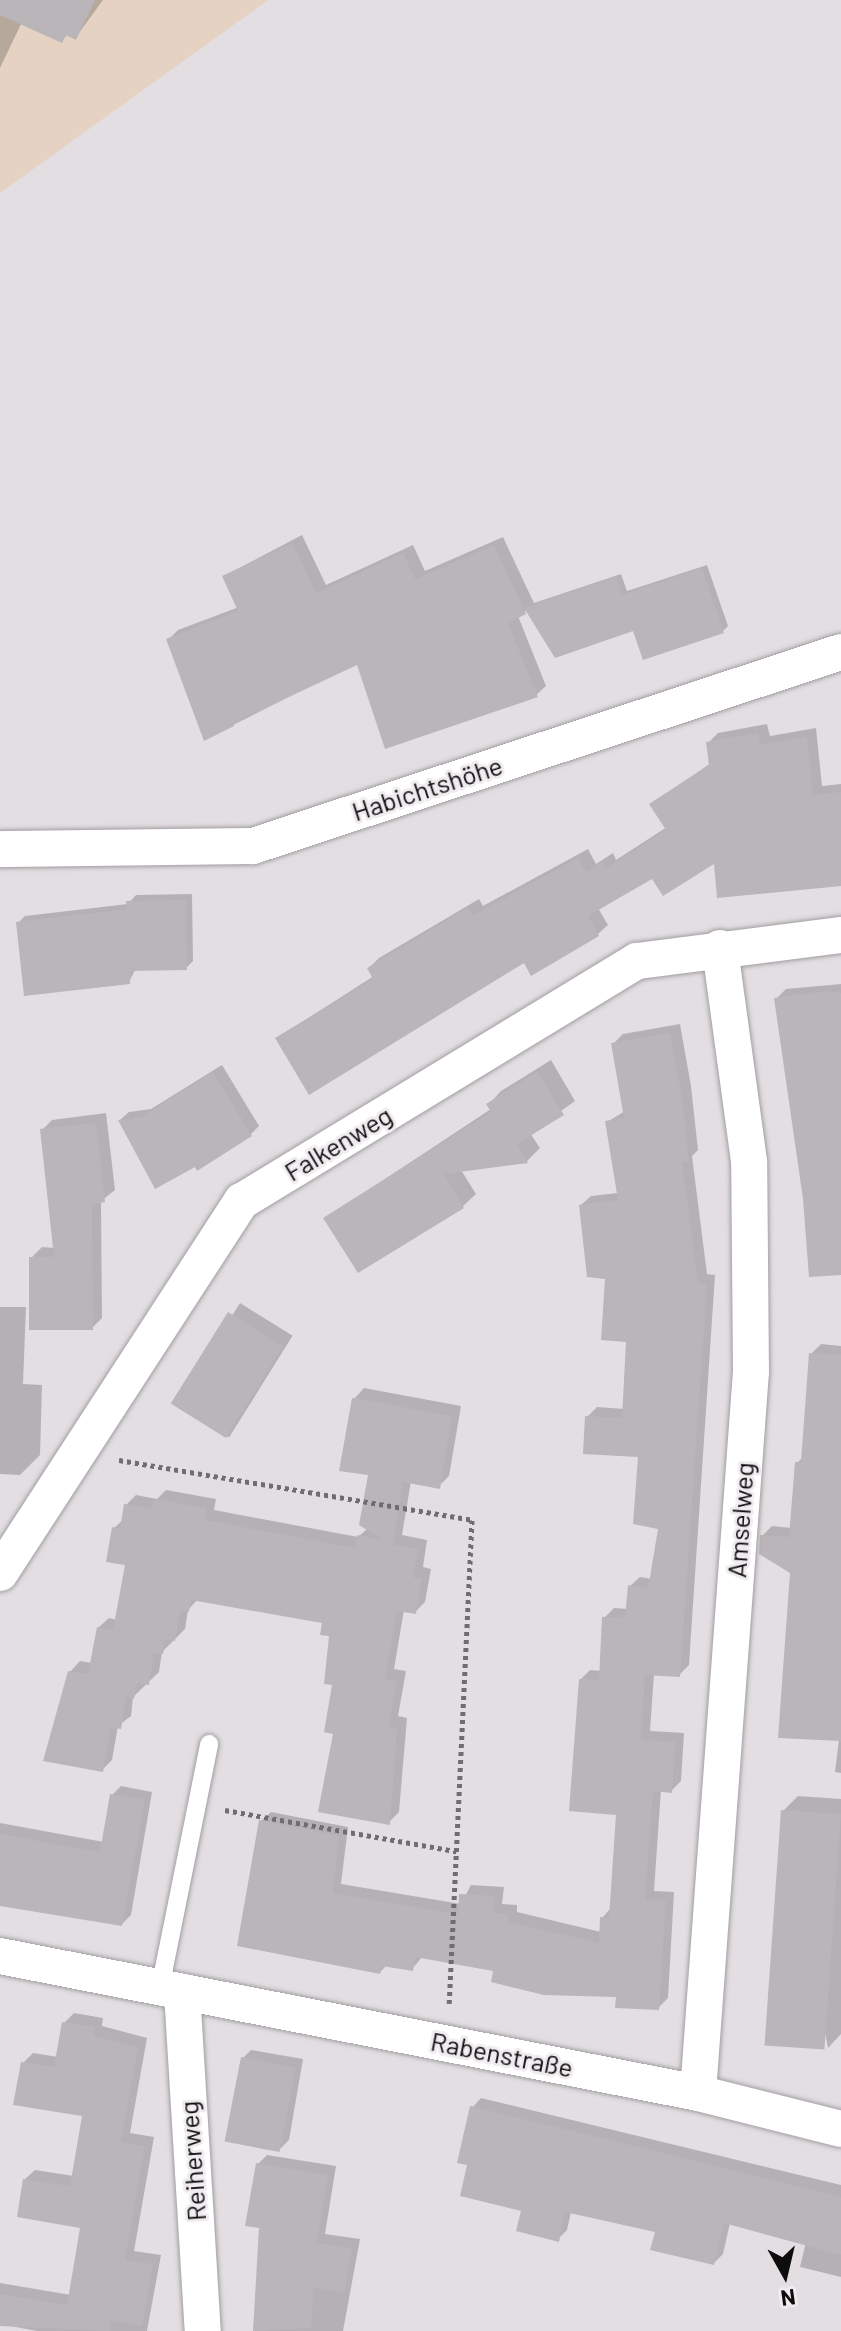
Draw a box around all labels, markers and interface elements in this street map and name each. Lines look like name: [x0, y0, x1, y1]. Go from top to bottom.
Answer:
street label: Habichtshöhe: [348, 749, 506, 827]
street label: Falkenweg: [279, 1099, 397, 1187]
street label: Amselweg: [720, 1461, 760, 1579]
street label: Rabenstraße: [428, 2025, 576, 2083]
street label: Reiherweg: [172, 2100, 212, 2222]
north arrow: [745, 2235, 825, 2315]
text: N: [779, 2285, 797, 2313]

